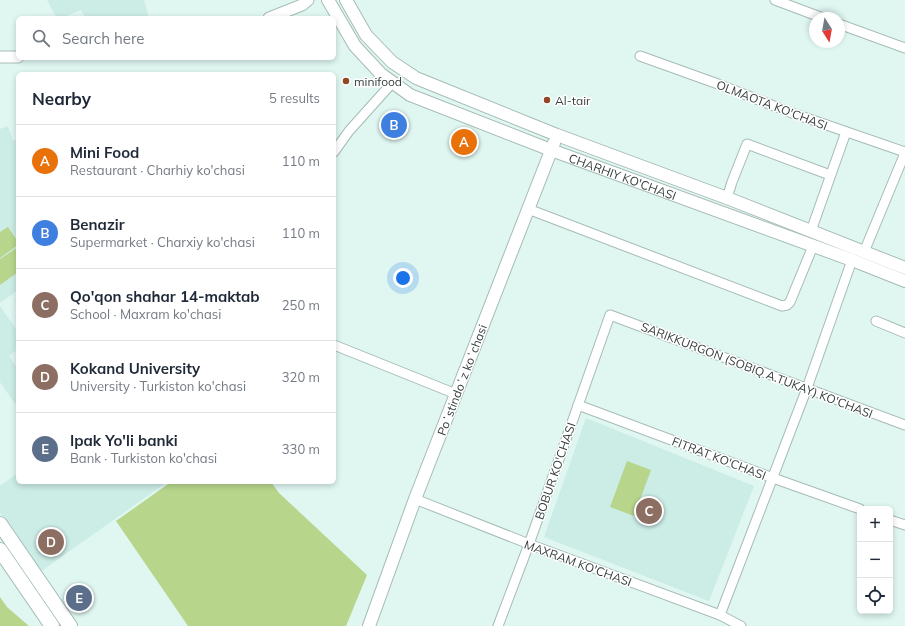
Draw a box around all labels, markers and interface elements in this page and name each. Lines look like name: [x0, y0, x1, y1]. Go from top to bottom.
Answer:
north arrow: [809, 12, 845, 48]
search box: [16, 16, 336, 60]
icon: search: [30, 27, 52, 49]
text: Search here: [62, 29, 144, 48]
place label: minifood: [354, 74, 402, 89]
marker: minifood: [341, 76, 351, 86]
street label: OLMAOTA KO'CHASI: [714, 77, 830, 133]
text: Nearby: [32, 88, 91, 109]
text: 5 results: [269, 90, 320, 106]
place label: Al-tair: [555, 93, 591, 108]
marker: Al-tair: [542, 95, 552, 105]
pin: B: [381, 110, 407, 140]
pin: A: [451, 127, 477, 157]
text: Mini Food: [70, 143, 139, 162]
street label: CHARHIY KO'CHASI: [567, 150, 678, 203]
text: A: [40, 153, 50, 169]
text: 110 m: [282, 153, 320, 169]
text: Restaurant · Charhiy ko'chasi: [70, 162, 245, 178]
text: Benazir: [70, 215, 125, 234]
text: B: [41, 225, 49, 241]
text: 110 m: [282, 225, 320, 241]
text: Supermarket · Charxiy ko'chasi: [70, 234, 255, 250]
your location: [393, 268, 413, 288]
text: Qo'qon shahar 14-maktab: [70, 287, 260, 306]
text: C: [41, 297, 49, 313]
text: 250 m: [282, 297, 320, 313]
text: School · Maxram ko'chasi: [70, 306, 221, 322]
street label: SARIKKURGON (SOBIQ A.TUKAY) KO'CHASI: [639, 319, 875, 421]
street label: Poʻstindoʻz koʻchasi: [434, 322, 490, 438]
text: Kokand University: [70, 359, 200, 378]
text: D: [40, 369, 50, 385]
text: 320 m: [282, 369, 320, 385]
text: University · Turkiston ko'chasi: [70, 378, 246, 394]
street label: BOBUR KO'CHASI: [531, 420, 579, 522]
text: Ipak Yo'li banki: [70, 431, 178, 450]
street label: FITRAT KO'CHASI: [670, 433, 768, 483]
text: E: [41, 441, 49, 457]
text: 330 m: [282, 441, 320, 457]
text: Bank · Turkiston ko'chasi: [70, 450, 217, 466]
pin: C: [636, 496, 662, 526]
map controls: [857, 506, 893, 614]
button: +: [857, 506, 893, 542]
pin: D: [38, 527, 64, 557]
street label: MAXRAM KO'CHASI: [522, 537, 634, 589]
button: −: [857, 542, 893, 578]
button: locate: [857, 578, 893, 614]
pin: E: [66, 583, 92, 613]

